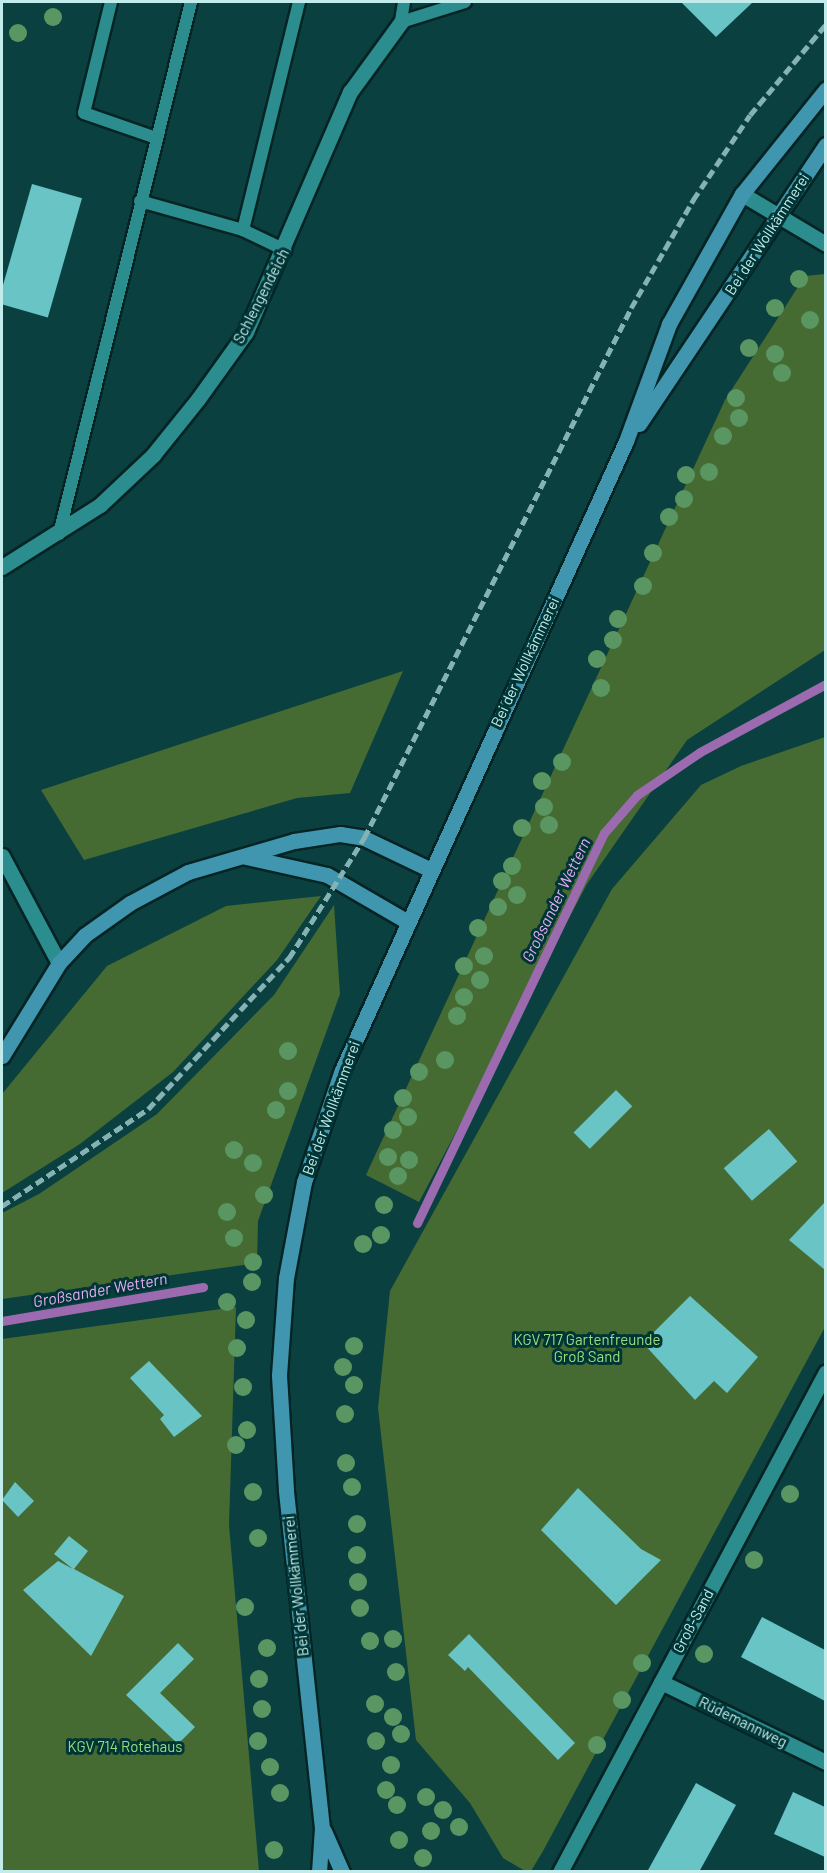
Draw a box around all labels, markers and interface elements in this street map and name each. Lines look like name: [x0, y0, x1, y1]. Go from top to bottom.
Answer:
street label: Bei der Wollkämmerei: [721, 170, 813, 298]
street label: Schlengendeich: [229, 246, 293, 346]
street label: Bei der Wollkämmerei: [487, 594, 563, 730]
water label: Großsander Wettern: [518, 835, 594, 965]
street label: Bei der Wollkämmerei: [298, 1039, 364, 1177]
water label: Großsander Wettern: [31, 1269, 169, 1311]
park label: KGV 717 Gartenfreunde Groß Sand: [513, 1330, 661, 1365]
street label: Bei der Wollkämmerei: [280, 1515, 312, 1657]
street label: Groß-Sand: [669, 1586, 717, 1656]
street label: Rüdemannweg: [696, 1693, 790, 1751]
park label: KGV 714 Rotehaus: [67, 1738, 183, 1756]

